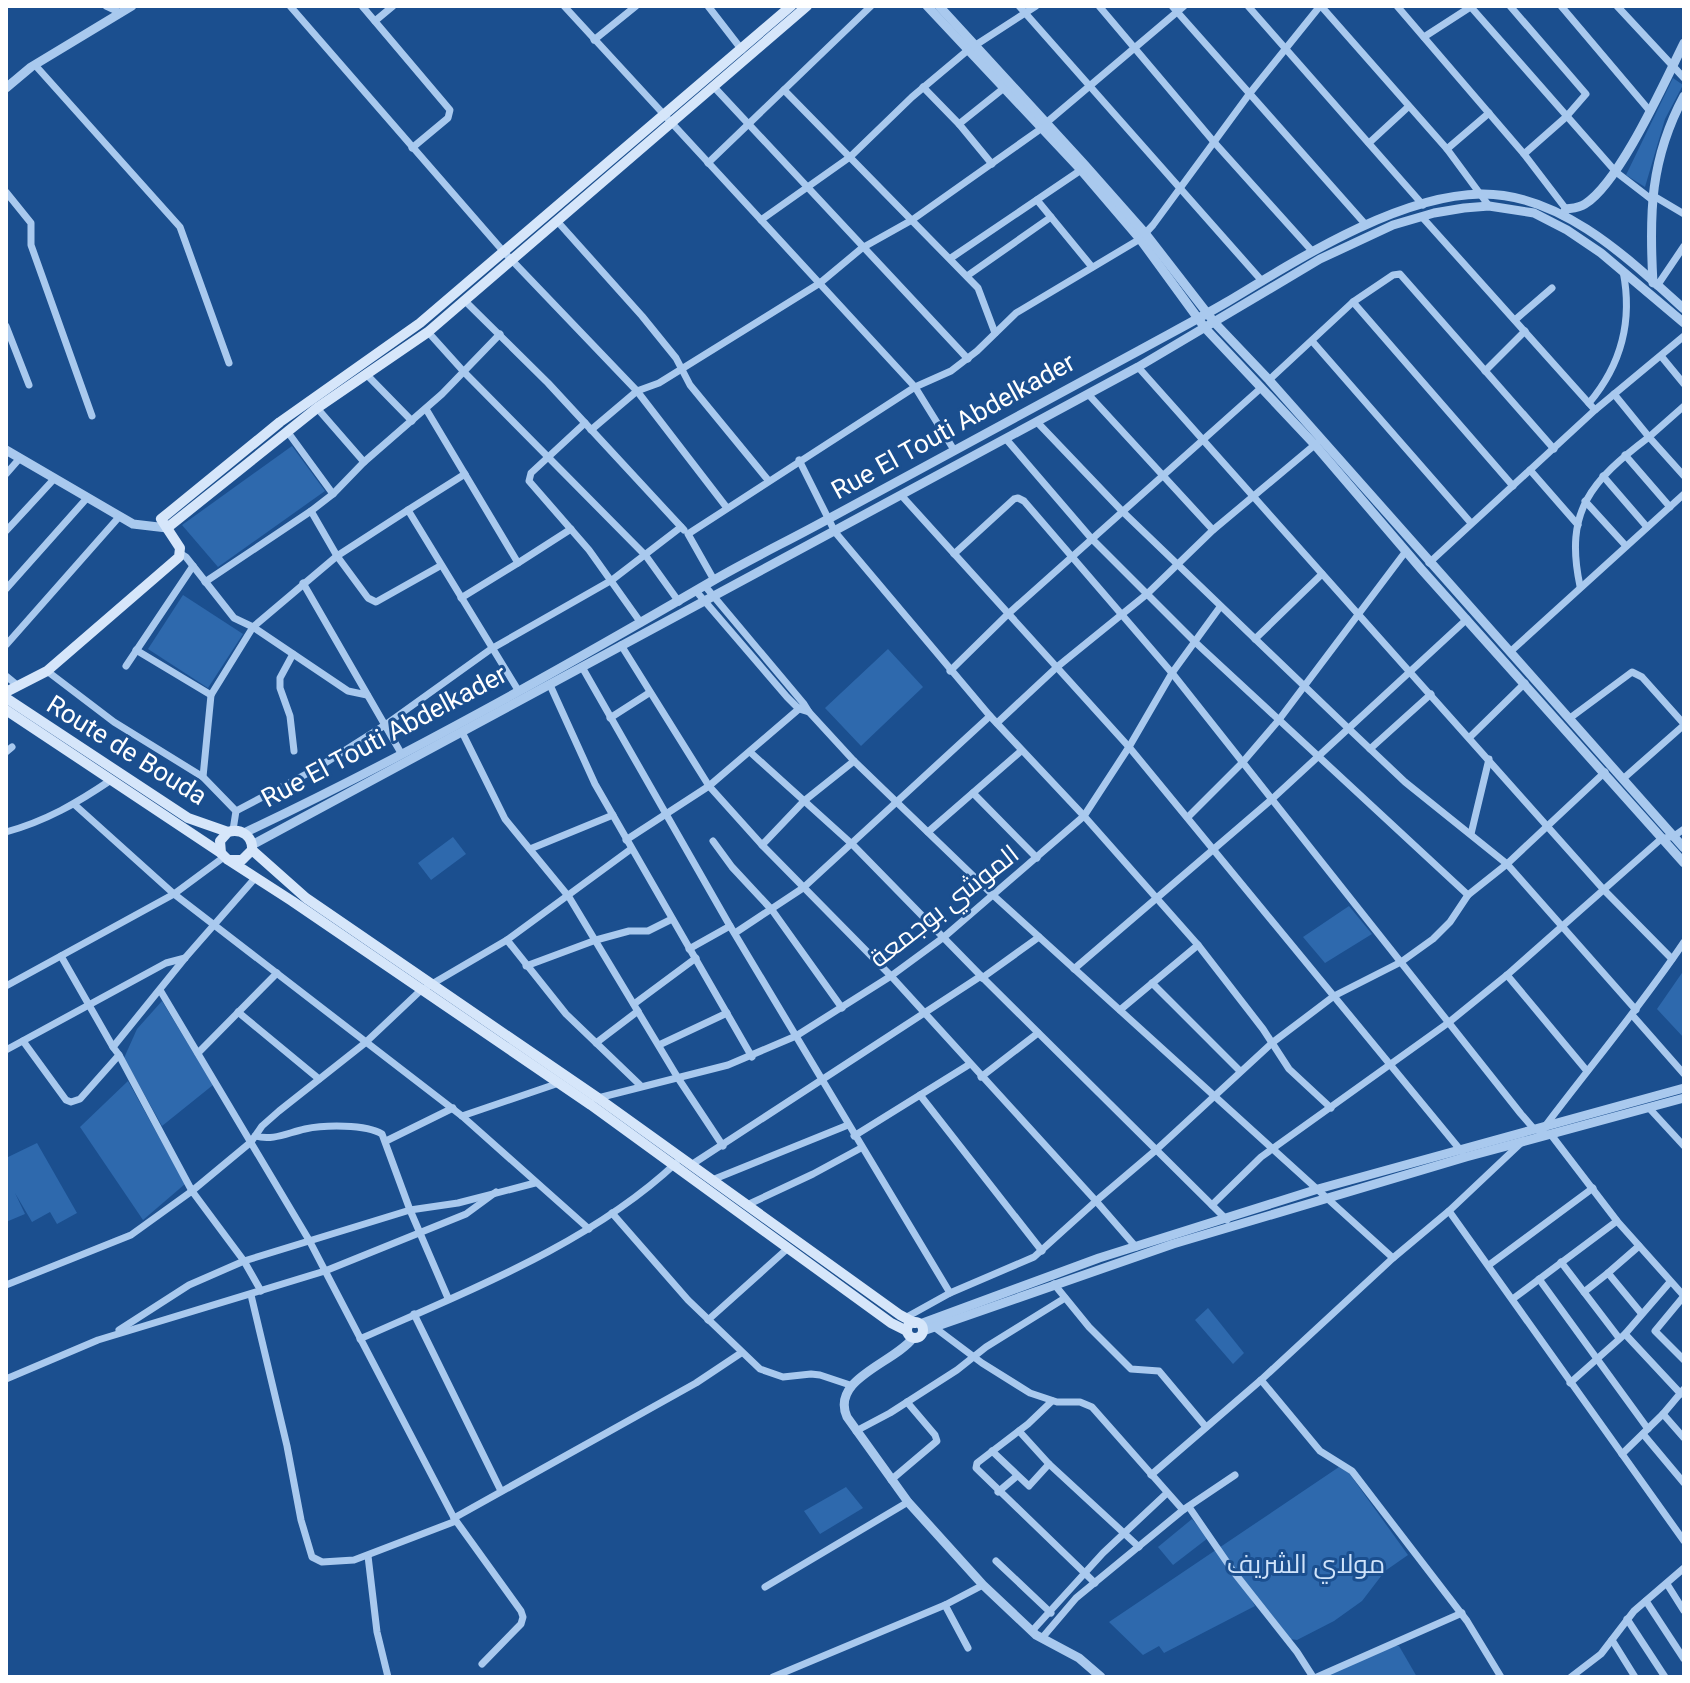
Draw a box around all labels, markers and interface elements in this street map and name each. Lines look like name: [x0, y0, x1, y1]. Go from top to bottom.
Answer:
street label: Rue El Touti Abdelkader: [826, 347, 1080, 505]
street label: Rue El Touti Abdelkader: [256, 659, 512, 813]
street label: Route de Bouda: [41, 689, 213, 811]
street label: الموشي بوجمعة: [864, 839, 1027, 977]
park label: مولاي الشريف: [1227, 1549, 1385, 1584]

